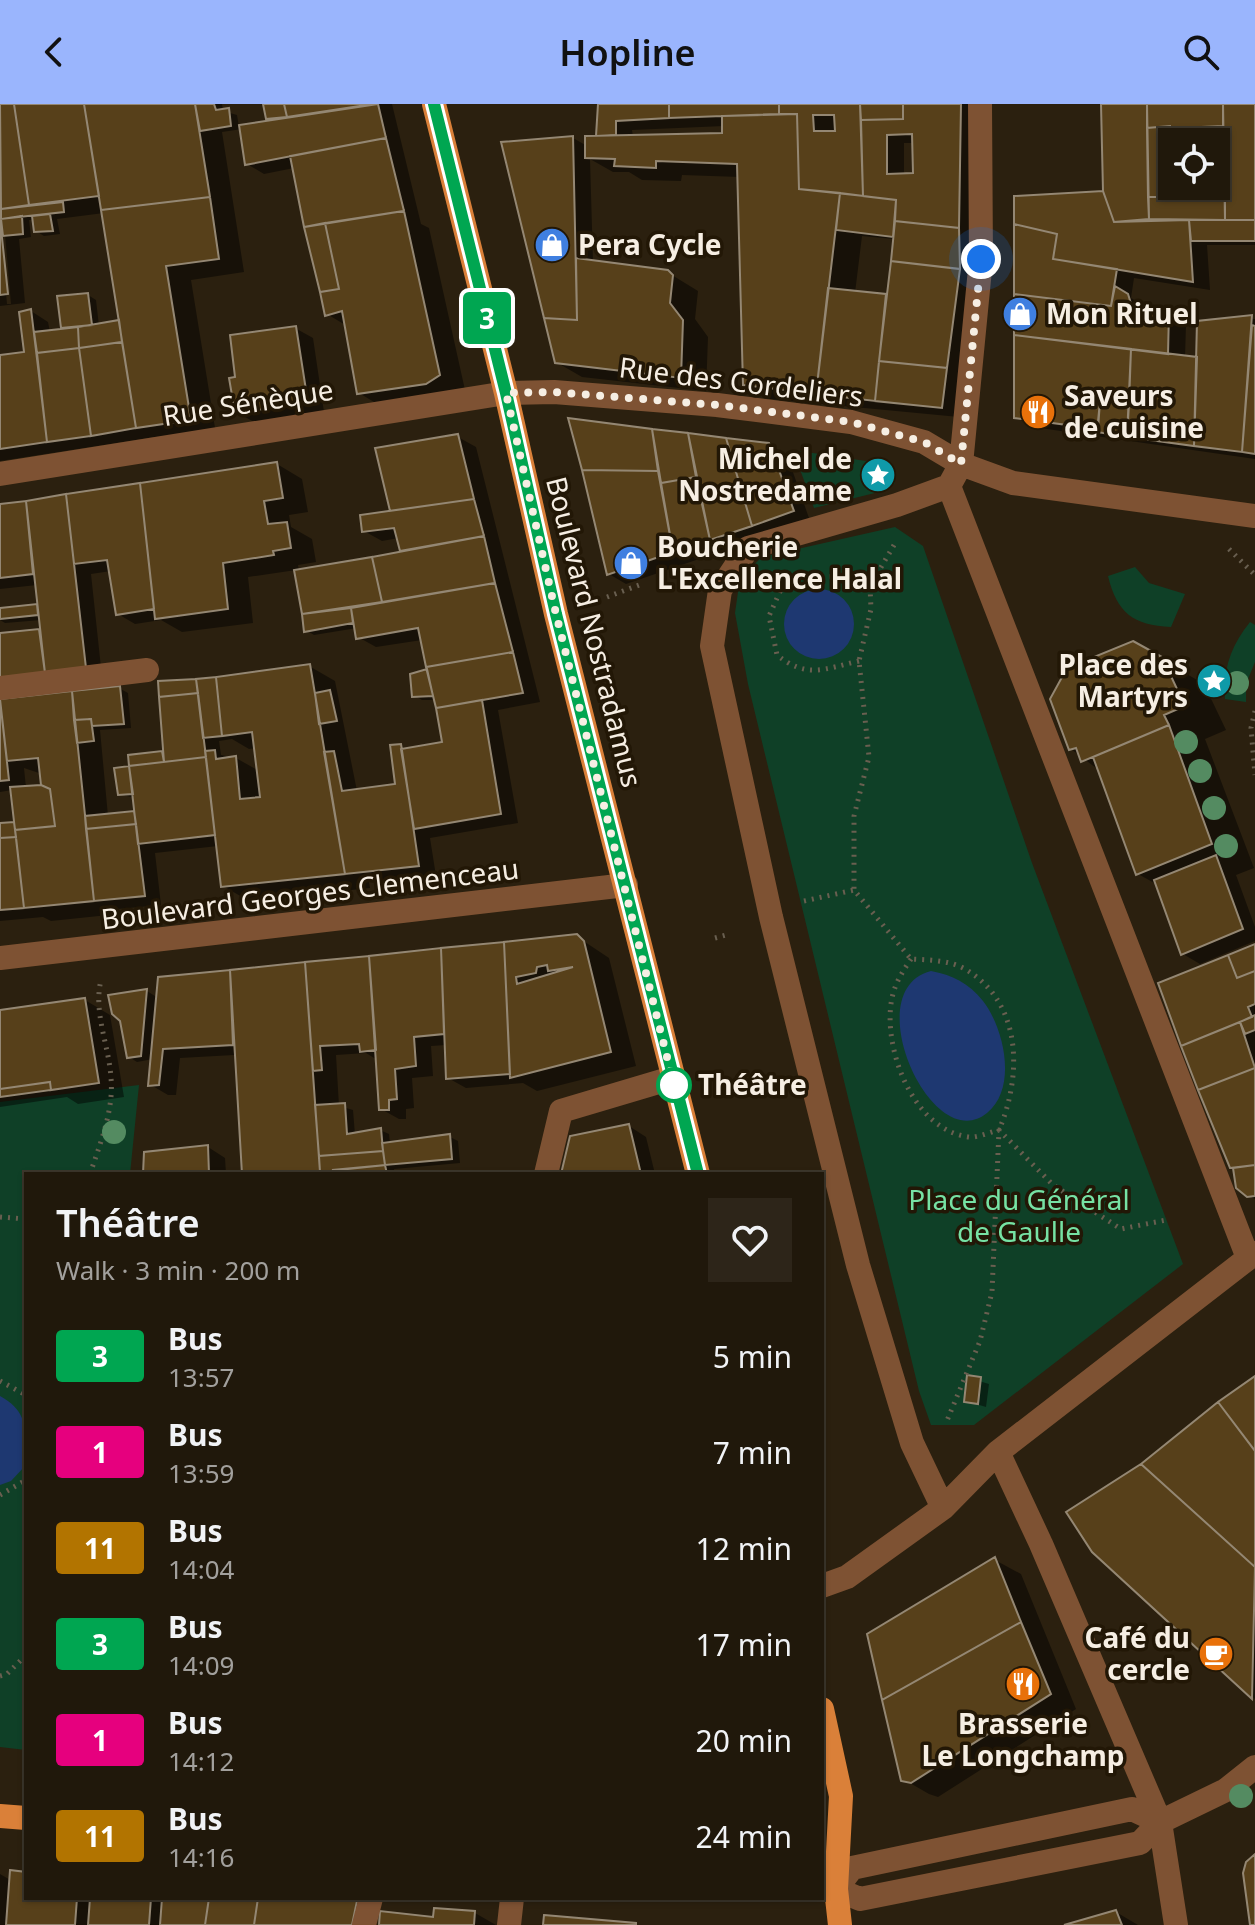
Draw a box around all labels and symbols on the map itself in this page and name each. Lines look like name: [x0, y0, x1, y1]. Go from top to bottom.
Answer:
place label: Pera Cycle: [578, 225, 722, 263]
shop icon: Pera Cycle: [533, 226, 571, 264]
your location: [961, 239, 1001, 279]
line badge: 3: [461, 292, 513, 344]
place label: Mon Rituel: [1046, 294, 1198, 332]
shop icon: Mon Rituel: [1001, 295, 1039, 333]
street label: Rue des Cordeliers: [617, 347, 865, 415]
street label: Rue Sénèque: [160, 370, 336, 434]
place label: Saveurs de cuisine: [1064, 376, 1204, 446]
restaurant icon: Saveurs de cuisine: [1019, 393, 1057, 431]
place label: Michel de Nostredame: [678, 439, 852, 509]
place icon: Michel de Nostredame: [859, 456, 897, 494]
street label: Boulevard Nostradamus: [538, 473, 652, 791]
place label: Boucherie L'Excellence Halal: [657, 527, 902, 597]
shop icon: Boucherie L'Excellence Halal: [612, 544, 650, 582]
place label: Place des Martyrs: [1059, 645, 1188, 715]
place icon: Place des Martyrs: [1195, 662, 1233, 700]
street label: Boulevard Georges Clemenceau: [99, 849, 521, 938]
place label: Théâtre: [698, 1065, 807, 1103]
marker: Théâtre: [657, 1068, 691, 1102]
park label: Place du Général de Gaulle: [908, 1180, 1130, 1250]
place label: Café du cercle: [1085, 1618, 1190, 1688]
cafe icon: Café du cercle: [1197, 1635, 1235, 1673]
restaurant icon: Brasserie Le Longchamp: [1004, 1665, 1042, 1703]
place label: Brasserie Le Longchamp: [921, 1704, 1125, 1774]

